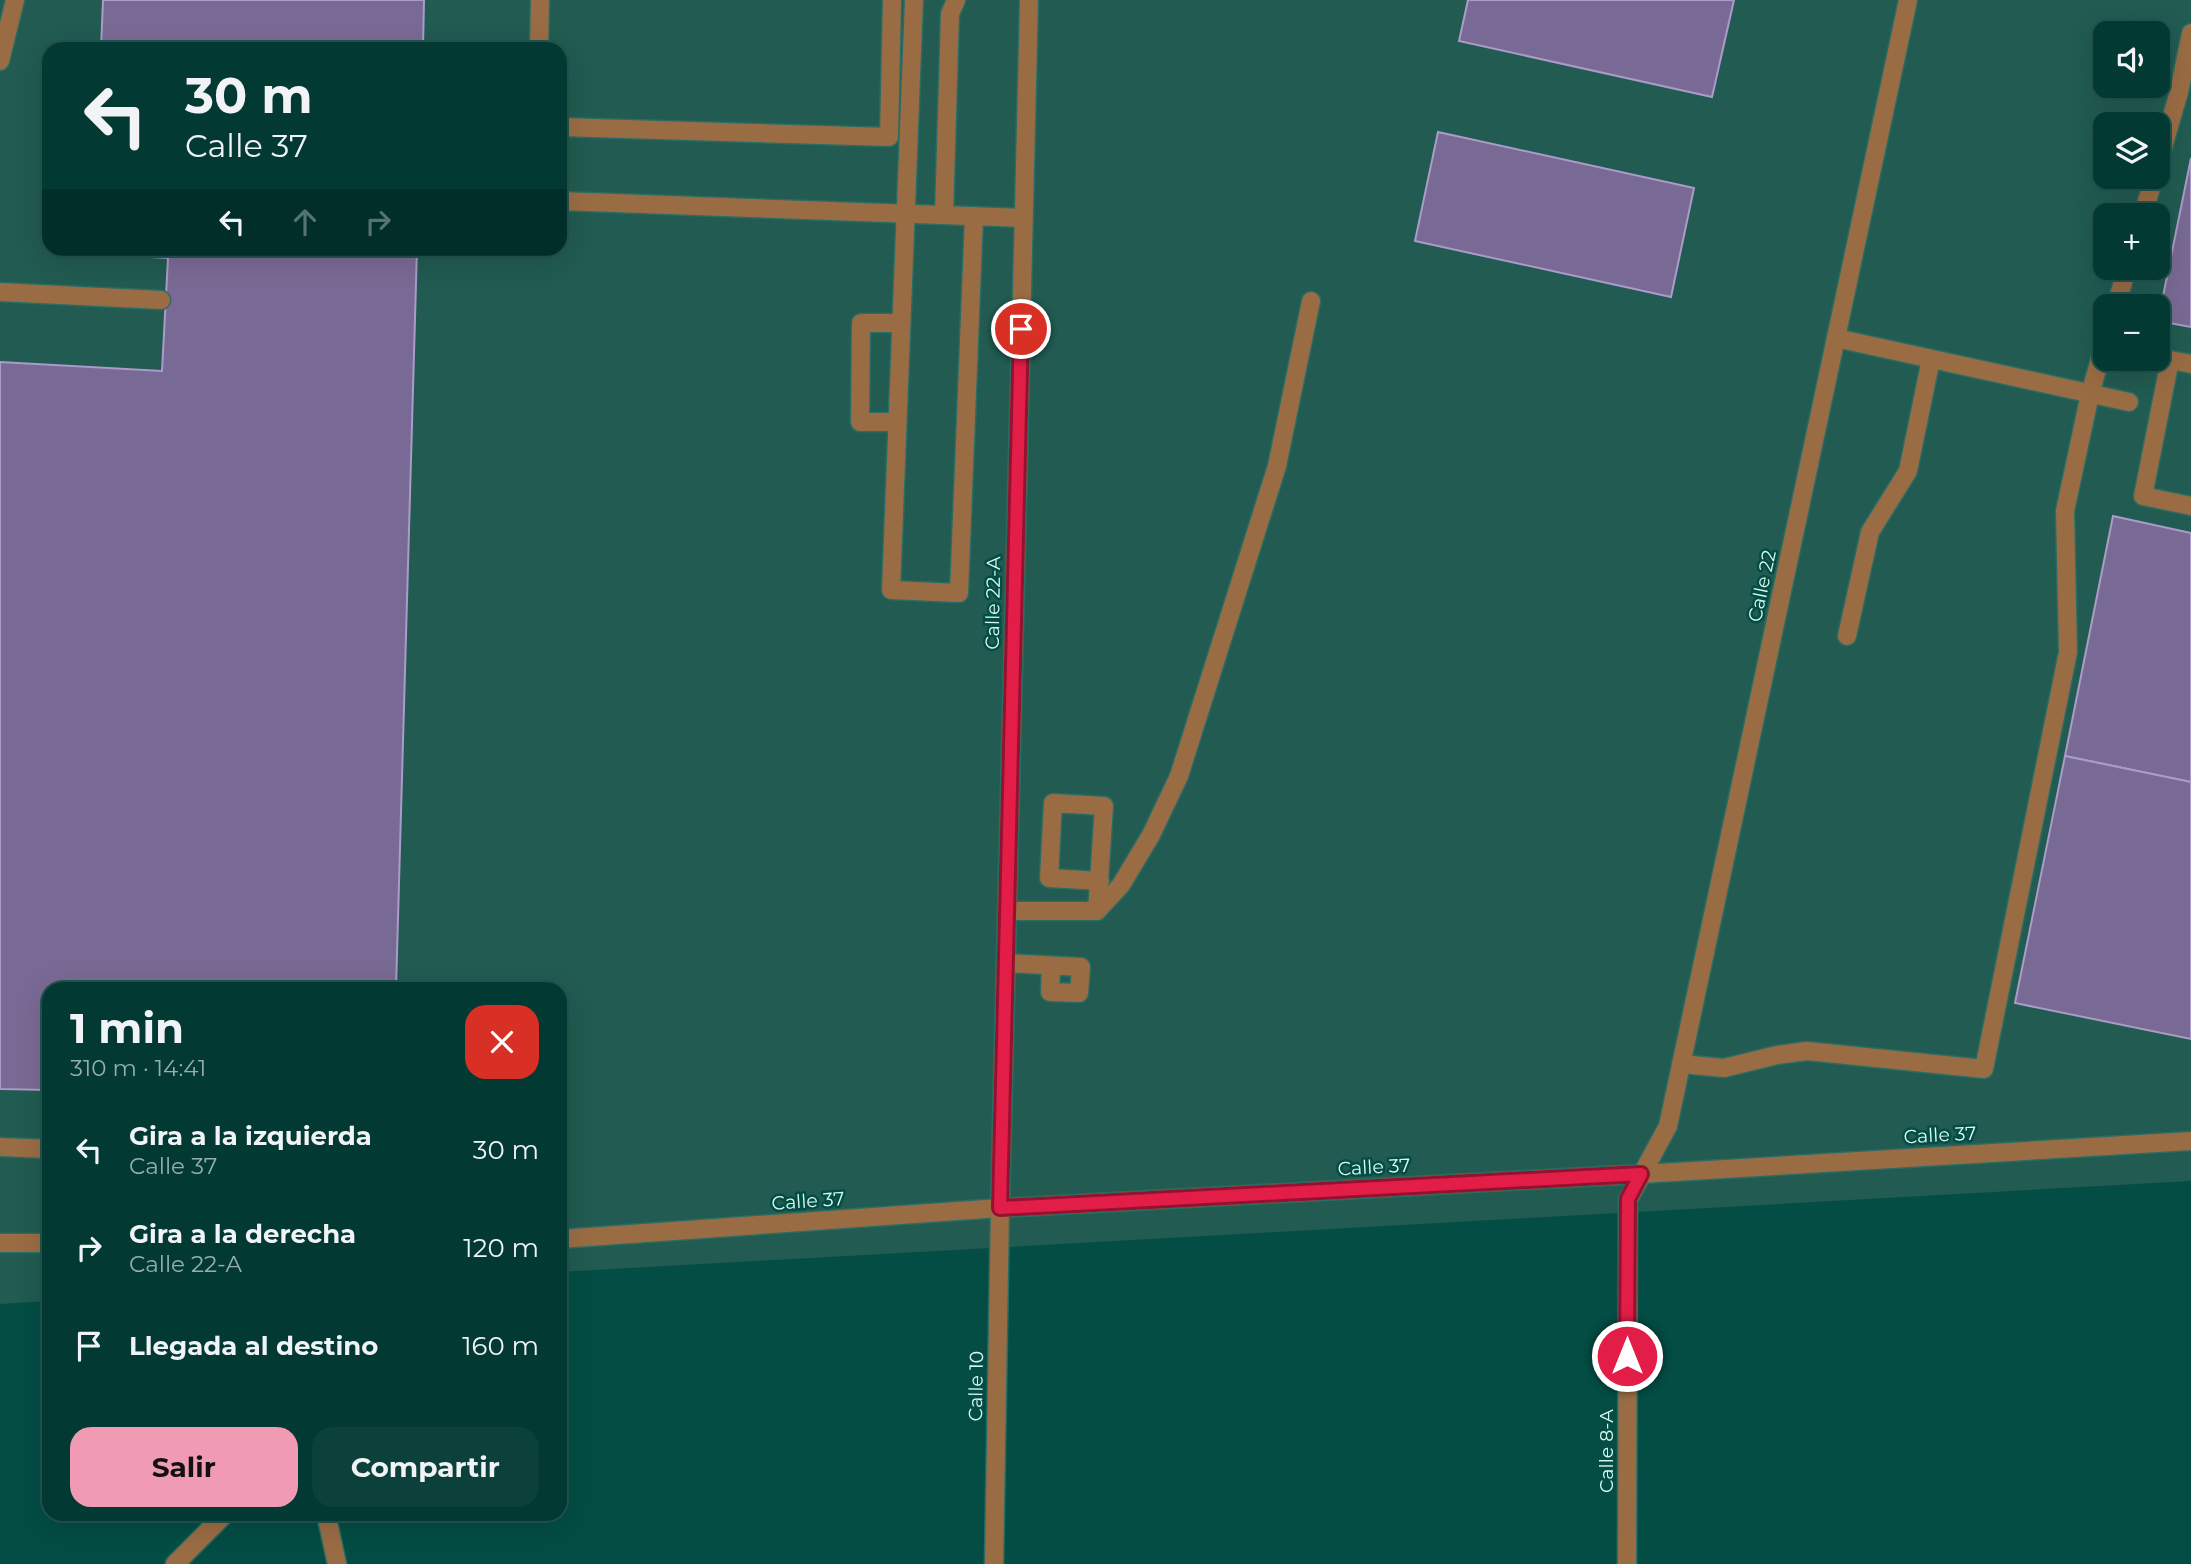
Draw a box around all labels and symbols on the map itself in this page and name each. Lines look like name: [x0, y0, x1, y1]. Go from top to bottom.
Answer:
pin: [991, 299, 1051, 359]
street label: Calle 22: [1743, 548, 1781, 624]
street label: Calle 22-A: [981, 556, 1005, 650]
street label: Calle 37: [1903, 1122, 1977, 1148]
street label: Calle 37: [1337, 1154, 1411, 1180]
street label: Calle 37: [771, 1187, 845, 1215]
position arrow: [1590, 1319, 1664, 1393]
street label: Calle 10: [964, 1350, 988, 1422]
street label: Calle 8-A: [1595, 1409, 1618, 1493]

